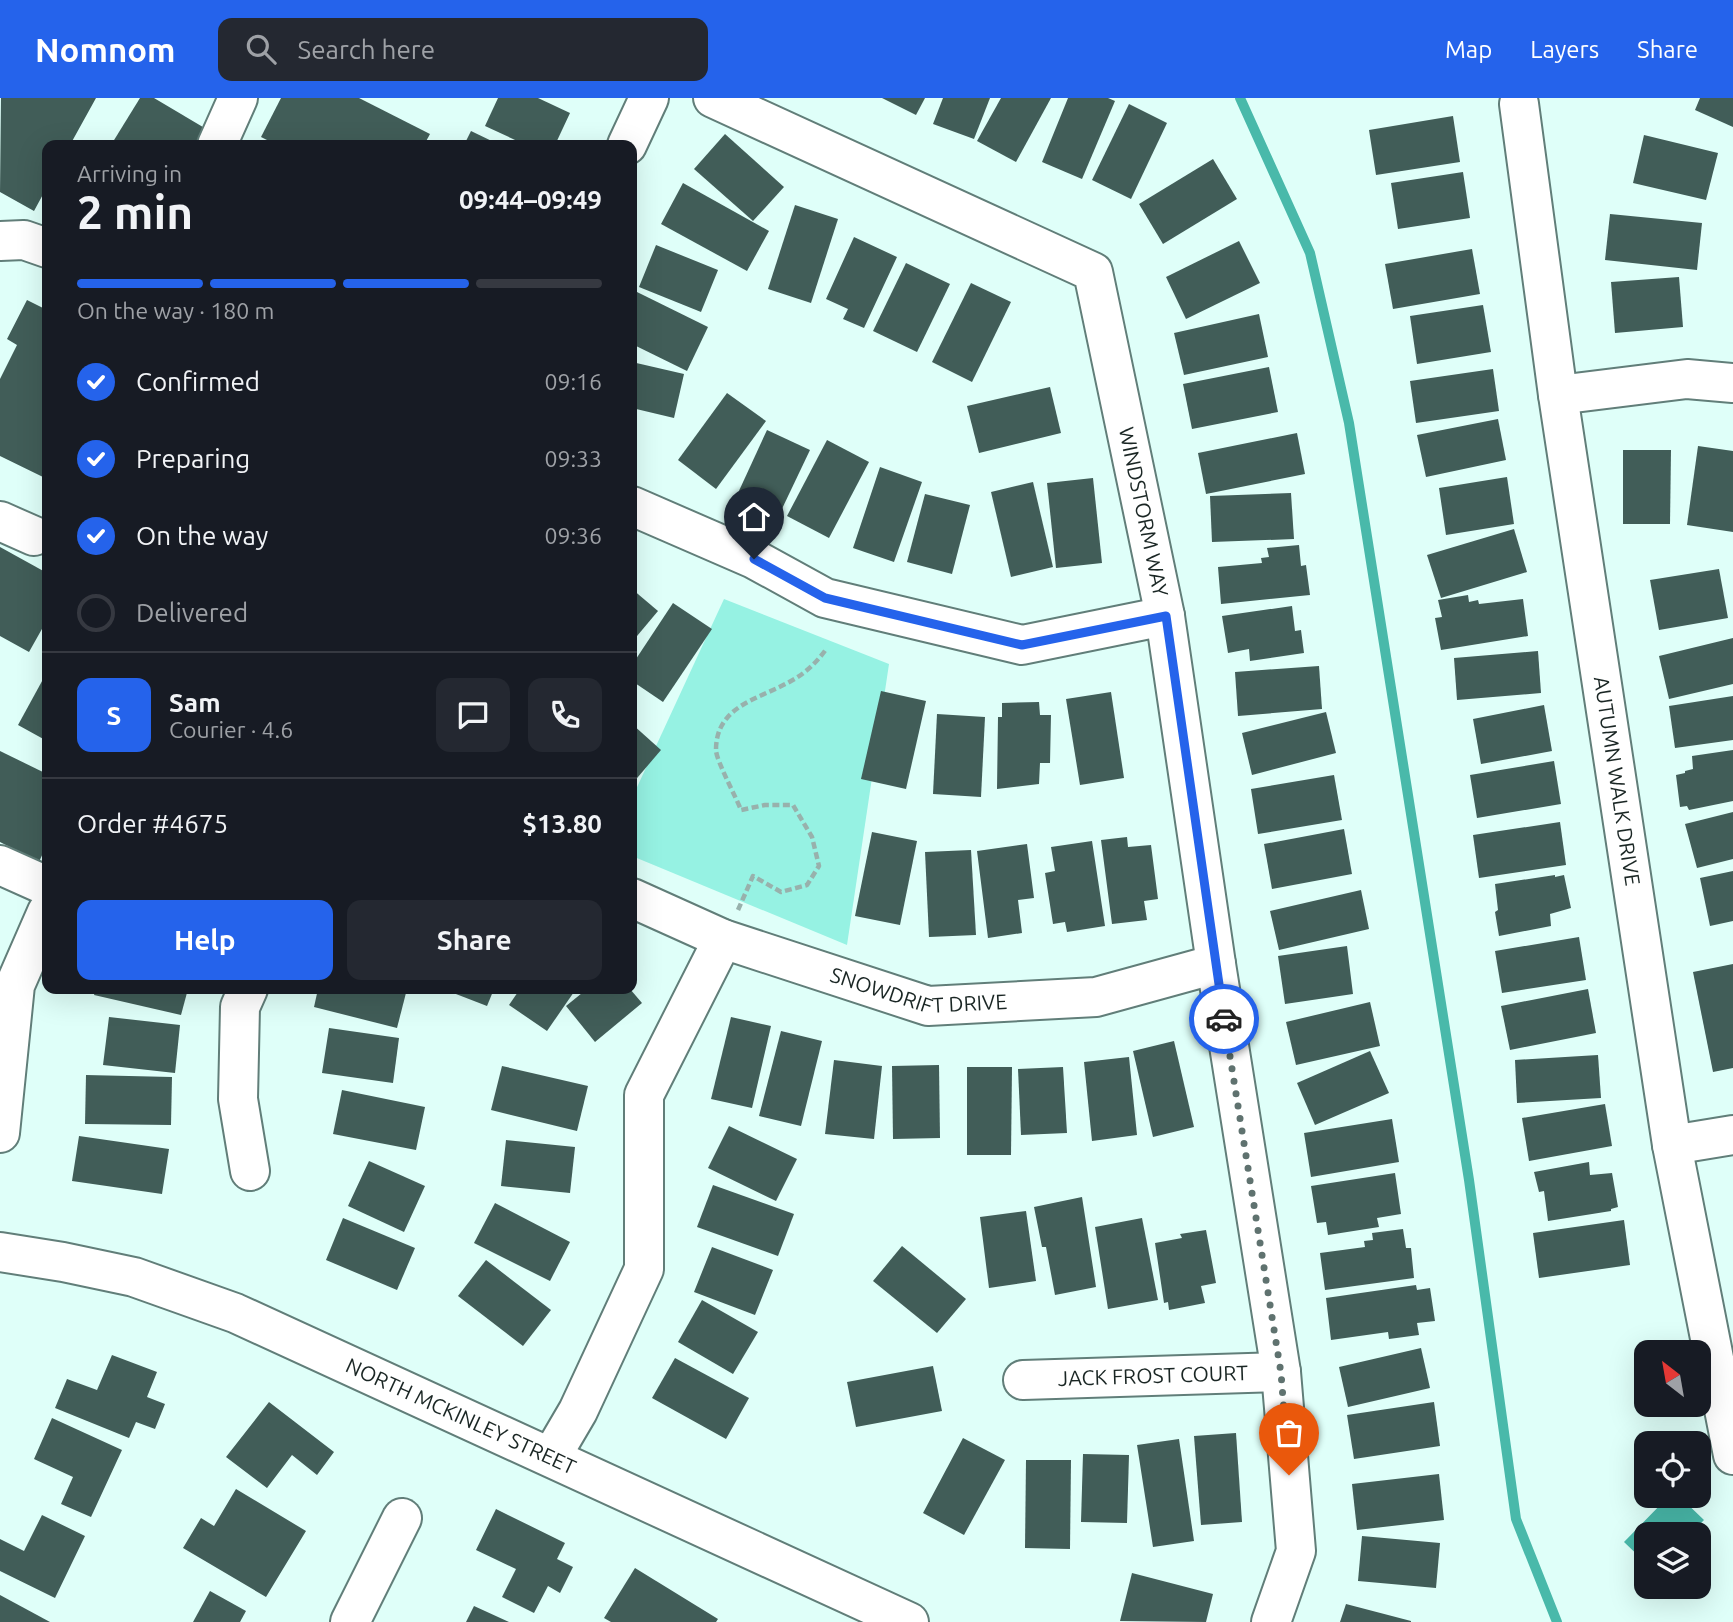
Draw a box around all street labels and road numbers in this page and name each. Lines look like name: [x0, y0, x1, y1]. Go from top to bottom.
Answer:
street label: WINDSTORM WAY: [1115, 425, 1174, 599]
street label: AUTUMN WALK DRIVE: [1590, 674, 1645, 887]
street label: SNOWDRIFT DRIVE: [827, 962, 1008, 1018]
street label: NORTH MCKINLEY STREET: [342, 1353, 580, 1479]
street label: JACK FROST COURT: [1057, 1360, 1249, 1390]

